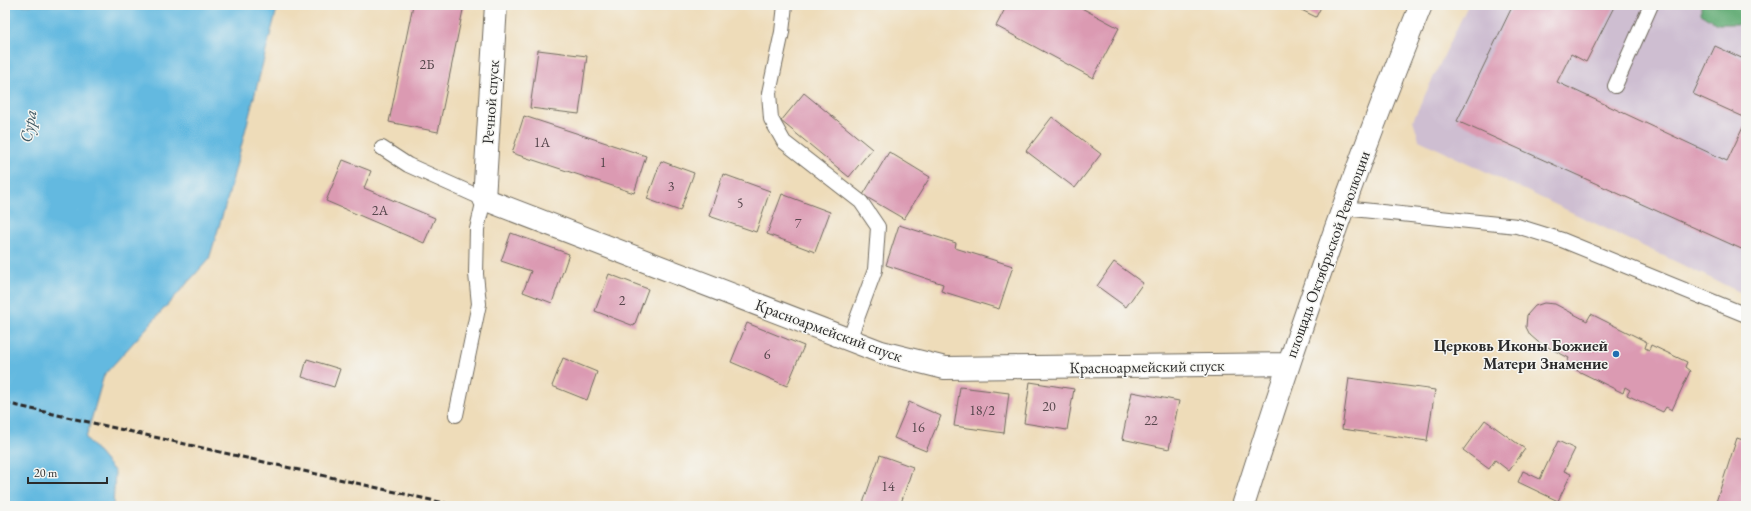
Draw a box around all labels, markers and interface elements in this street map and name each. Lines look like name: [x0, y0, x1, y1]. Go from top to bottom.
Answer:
house number: 2Б: [420, 55, 434, 73]
street label: Речной спуск: [477, 59, 504, 145]
water label: Сура: [15, 108, 41, 144]
house number: 1А: [534, 133, 551, 151]
street label: площадь Октябрьской Революции: [1280, 147, 1375, 361]
house number: 1: [600, 153, 606, 171]
house number: 3: [668, 177, 675, 195]
house number: 5: [737, 194, 743, 212]
house number: 2А: [372, 201, 389, 219]
house number: 7: [795, 214, 802, 232]
house number: 2: [619, 291, 626, 309]
street label: Красноармейский спуск: [752, 294, 906, 367]
place label: Церковь Иконы Божией Матери Знамение: [1434, 335, 1609, 374]
house number: 6: [764, 345, 771, 363]
marker: Церковь Иконы Божией Матери Знамение: [1611, 349, 1621, 359]
street label: Красноармейский спуск: [1069, 355, 1225, 378]
house number: 20: [1042, 397, 1056, 415]
house number: 18/2: [969, 401, 995, 419]
house number: 22: [1144, 411, 1158, 429]
house number: 16: [911, 418, 925, 436]
scale bar: [28, 459, 107, 485]
text: 20 m: [34, 465, 58, 481]
house number: 14: [881, 477, 895, 495]

